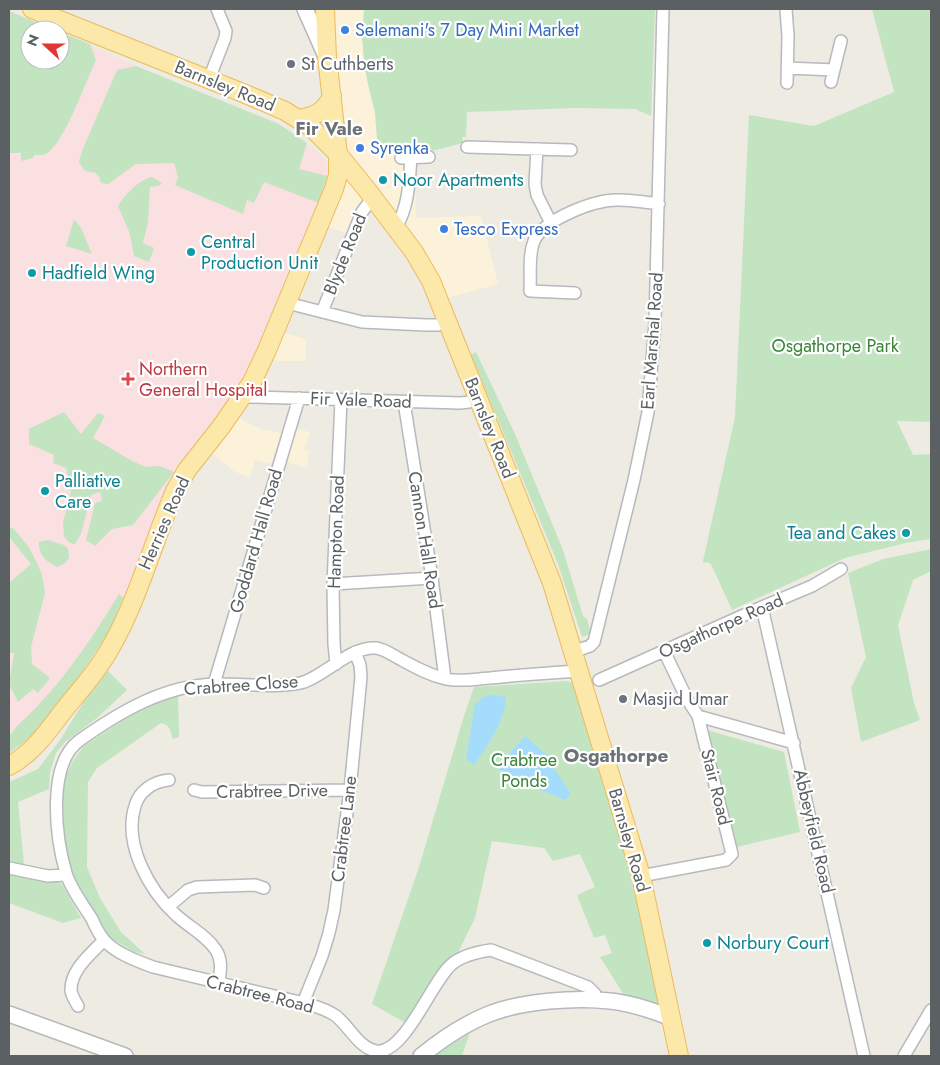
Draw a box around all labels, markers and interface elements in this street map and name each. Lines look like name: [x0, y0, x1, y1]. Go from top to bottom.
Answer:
place label: Selemani's 7 Day Mini Market: [355, 17, 579, 43]
north arrow: [20, 20, 70, 70]
marker: Selemani's 7 Day Mini Market: [339, 24, 351, 36]
text: N: [22, 32, 44, 49]
place label: St Cuthberts: [301, 51, 393, 77]
street label: Barnsley Road: [171, 54, 279, 118]
marker: St Cuthberts: [285, 58, 297, 70]
district label: Fir Vale: [295, 115, 363, 142]
place label: Syrenka: [370, 135, 429, 161]
marker: Syrenka: [354, 142, 366, 154]
place label: Noor Apartments: [393, 167, 524, 193]
marker: Noor Apartments: [377, 174, 389, 186]
street label: Blyde Road: [317, 209, 373, 299]
place label: Tesco Express: [454, 216, 558, 242]
marker: Tesco Express: [438, 223, 450, 235]
place label: Central Production Unit: [201, 229, 319, 276]
marker: Central Production Unit: [185, 246, 197, 258]
place label: Hadfield Wing: [42, 260, 155, 286]
marker: Hadfield Wing: [26, 267, 38, 279]
street label: Earl Marshal Road: [634, 272, 670, 410]
park label: Osgathorpe Park: [771, 333, 899, 359]
place label: Northern General Hospital: [139, 356, 267, 403]
marker: Northern General Hospital: [121, 372, 135, 386]
street label: Barnsley Road: [458, 374, 522, 482]
street label: Fir Vale Road: [310, 385, 412, 415]
street label: Goddard Hall Road: [223, 466, 289, 616]
place label: Palliative Care: [55, 468, 121, 515]
street label: Cannon Hall Road: [401, 470, 449, 610]
street label: Herries Road: [132, 472, 196, 574]
street label: Hampton Road: [321, 475, 351, 589]
marker: Palliative Care: [39, 485, 51, 497]
place label: Tea and Cakes: [787, 520, 896, 546]
marker: Tea and Cakes: [900, 527, 912, 539]
street label: Osgathorpe Road: [655, 587, 787, 665]
street label: Crabtree Close: [183, 668, 299, 702]
place label: Masjid Umar: [633, 686, 729, 712]
marker: Masjid Umar: [617, 693, 629, 705]
district label: Osgathorpe: [564, 742, 668, 769]
street label: Stair Road: [694, 746, 738, 828]
park label: Crabtree Ponds: [491, 747, 557, 794]
street label: Abbeyfield Road: [787, 766, 841, 896]
street label: Crabtree Lane: [325, 774, 363, 884]
street label: Crabtree Drive: [216, 777, 328, 805]
street label: Barnsley Road: [602, 785, 656, 895]
place label: Norbury Court: [717, 930, 829, 956]
marker: Norbury Court: [701, 937, 713, 949]
street label: Crabtree Road: [203, 968, 317, 1020]

